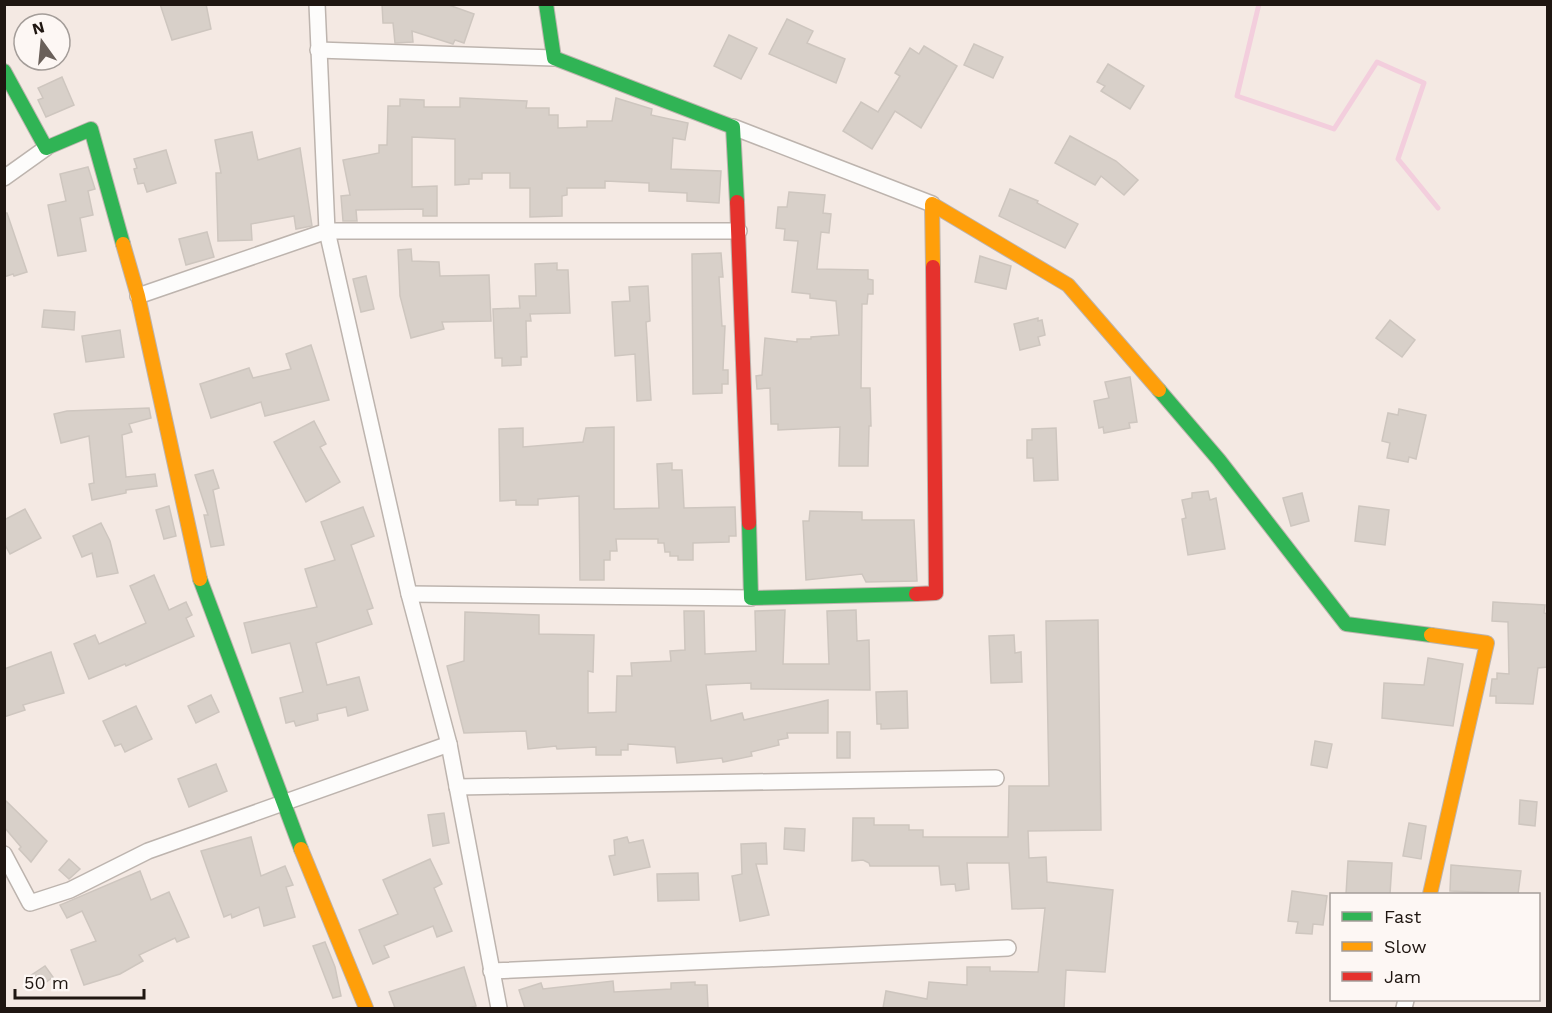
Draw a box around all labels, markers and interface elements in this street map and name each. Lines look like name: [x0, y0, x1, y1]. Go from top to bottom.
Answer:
north arrow: [12, 12, 72, 72]
text: N: [30, 17, 46, 39]
legend: [1330, 893, 1540, 1001]
text: Fast: [1384, 906, 1422, 927]
text: Slow: [1384, 936, 1427, 957]
scale bar: [15, 962, 144, 1000]
text: Jam: [1384, 966, 1421, 987]
text: 50 m: [24, 972, 69, 993]

